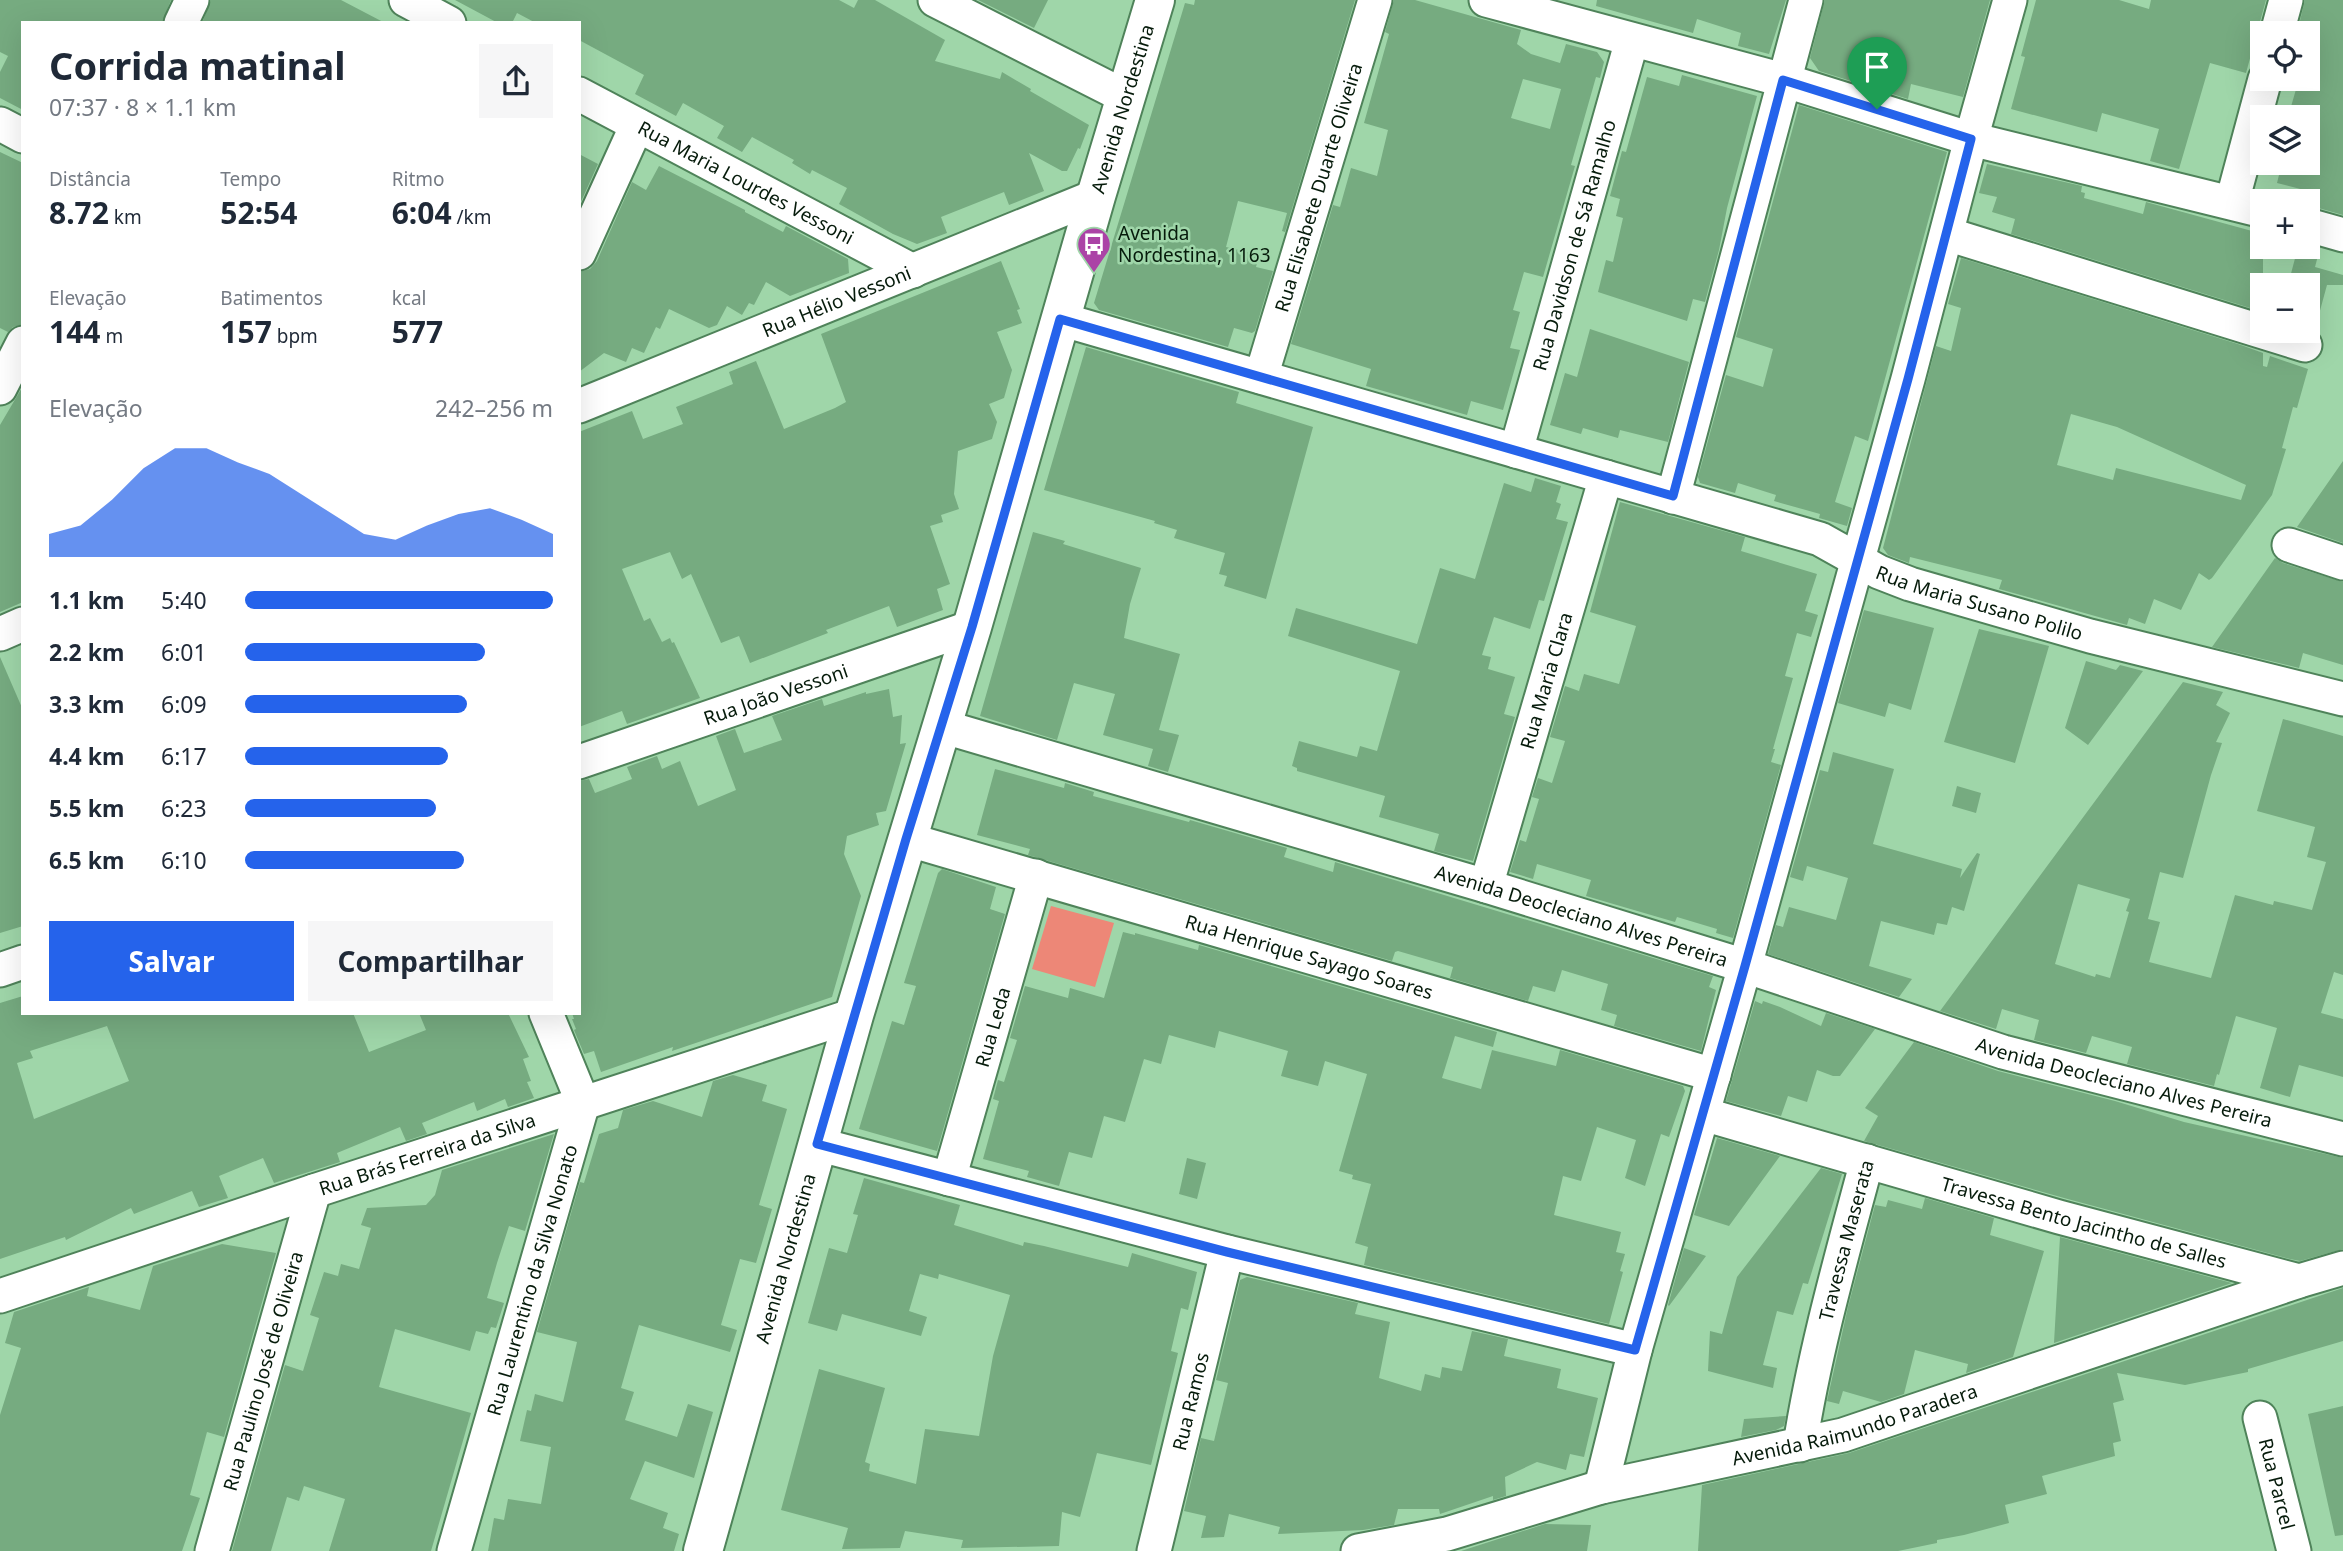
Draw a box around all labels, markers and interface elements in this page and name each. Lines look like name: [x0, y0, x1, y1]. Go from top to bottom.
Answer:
street label: Avenida Nordestina: [1085, 21, 1160, 197]
map controls: [2250, 21, 2320, 343]
button: locate: [2250, 21, 2320, 91]
pin: [1847, 37, 1907, 109]
text: Corrida matinal: [49, 39, 346, 91]
button: share: [479, 44, 553, 118]
icon: arrive: [1858, 48, 1896, 86]
street label: Rua Elisabete Duarte Oliveira: [1268, 60, 1368, 315]
text: 07:37 · 8 × 1.1 km: [49, 91, 236, 123]
button: layers: [2250, 105, 2320, 175]
street label: Rua Maria Lourdes Vessoni: [634, 115, 858, 250]
street label: Rua Davidson de Sá Ramalho: [1526, 116, 1622, 374]
text: Distância: [49, 166, 131, 192]
text: Tempo: [220, 166, 281, 192]
text: Ritmo: [392, 166, 445, 192]
button: +: [2250, 189, 2320, 259]
text: 8.72: [49, 192, 109, 233]
text: 52:54: [220, 192, 297, 233]
text: 6:04: [392, 192, 452, 233]
text: km: [109, 204, 142, 230]
text: /km: [452, 204, 492, 230]
place label: Avenida Nordestina, 1163: [1118, 220, 1271, 268]
bus stop icon: Avenida Nordestina, 1163: [1075, 225, 1113, 274]
street label: Rua Hélio Vessoni: [758, 260, 915, 343]
button: −: [2250, 273, 2320, 343]
text: Elevação: [49, 285, 126, 311]
text: Batimentos: [220, 285, 323, 311]
text: kcal: [392, 285, 426, 311]
text: 144: [49, 311, 100, 352]
text: 157: [220, 311, 272, 352]
text: 577: [392, 311, 443, 352]
text: m: [100, 323, 123, 349]
text: bpm: [272, 323, 318, 349]
text: Elevação: [49, 392, 143, 424]
text: 242–256 m: [435, 392, 553, 424]
street label: Rua Maria Susano Polilo: [1872, 559, 2086, 646]
text: 1.1 km: [49, 584, 124, 616]
text: 5:40: [161, 584, 207, 616]
street label: Rua Maria Clara: [1514, 609, 1579, 752]
text: 2.2 km: [49, 636, 124, 668]
text: 6:01: [161, 636, 207, 668]
street label: Rua João Vessoni: [700, 658, 851, 731]
text: 3.3 km: [49, 688, 124, 720]
text: 6:09: [161, 688, 207, 720]
text: 4.4 km: [49, 740, 124, 772]
text: 6:17: [161, 740, 207, 772]
text: 5.5 km: [49, 792, 124, 824]
text: 6:23: [161, 792, 207, 824]
text: 6.5 km: [49, 844, 124, 876]
text: 6:10: [161, 844, 207, 876]
street label: Avenida Deocleciano Alves Pereira: [1432, 859, 1731, 973]
street label: Rua Henrique Sayago Soares: [1182, 908, 1436, 1005]
button: Salvar: [49, 921, 294, 1001]
button: Compartilhar: [308, 921, 553, 1001]
street label: Rua Leda: [969, 984, 1016, 1070]
street label: Avenida Deocleciano Alves Pereira: [1973, 1031, 2275, 1133]
street label: Rua Brás Ferreira da Silva: [315, 1107, 539, 1202]
street label: Rua Laurentino da Silva Nonato: [481, 1141, 583, 1419]
street label: Travessa Maserata: [1813, 1157, 1880, 1323]
street label: Avenida Nordestina: [749, 1170, 822, 1346]
street label: Travessa Bento Jacintho de Salles: [1938, 1171, 2229, 1274]
street label: Rua Paulino José de Oliveira: [217, 1248, 309, 1494]
street label: Rua Ramos: [1166, 1350, 1215, 1453]
street label: Avenida Raimundo Paradera: [1730, 1378, 1981, 1471]
street label: Rua Parcel: [2253, 1435, 2301, 1532]

